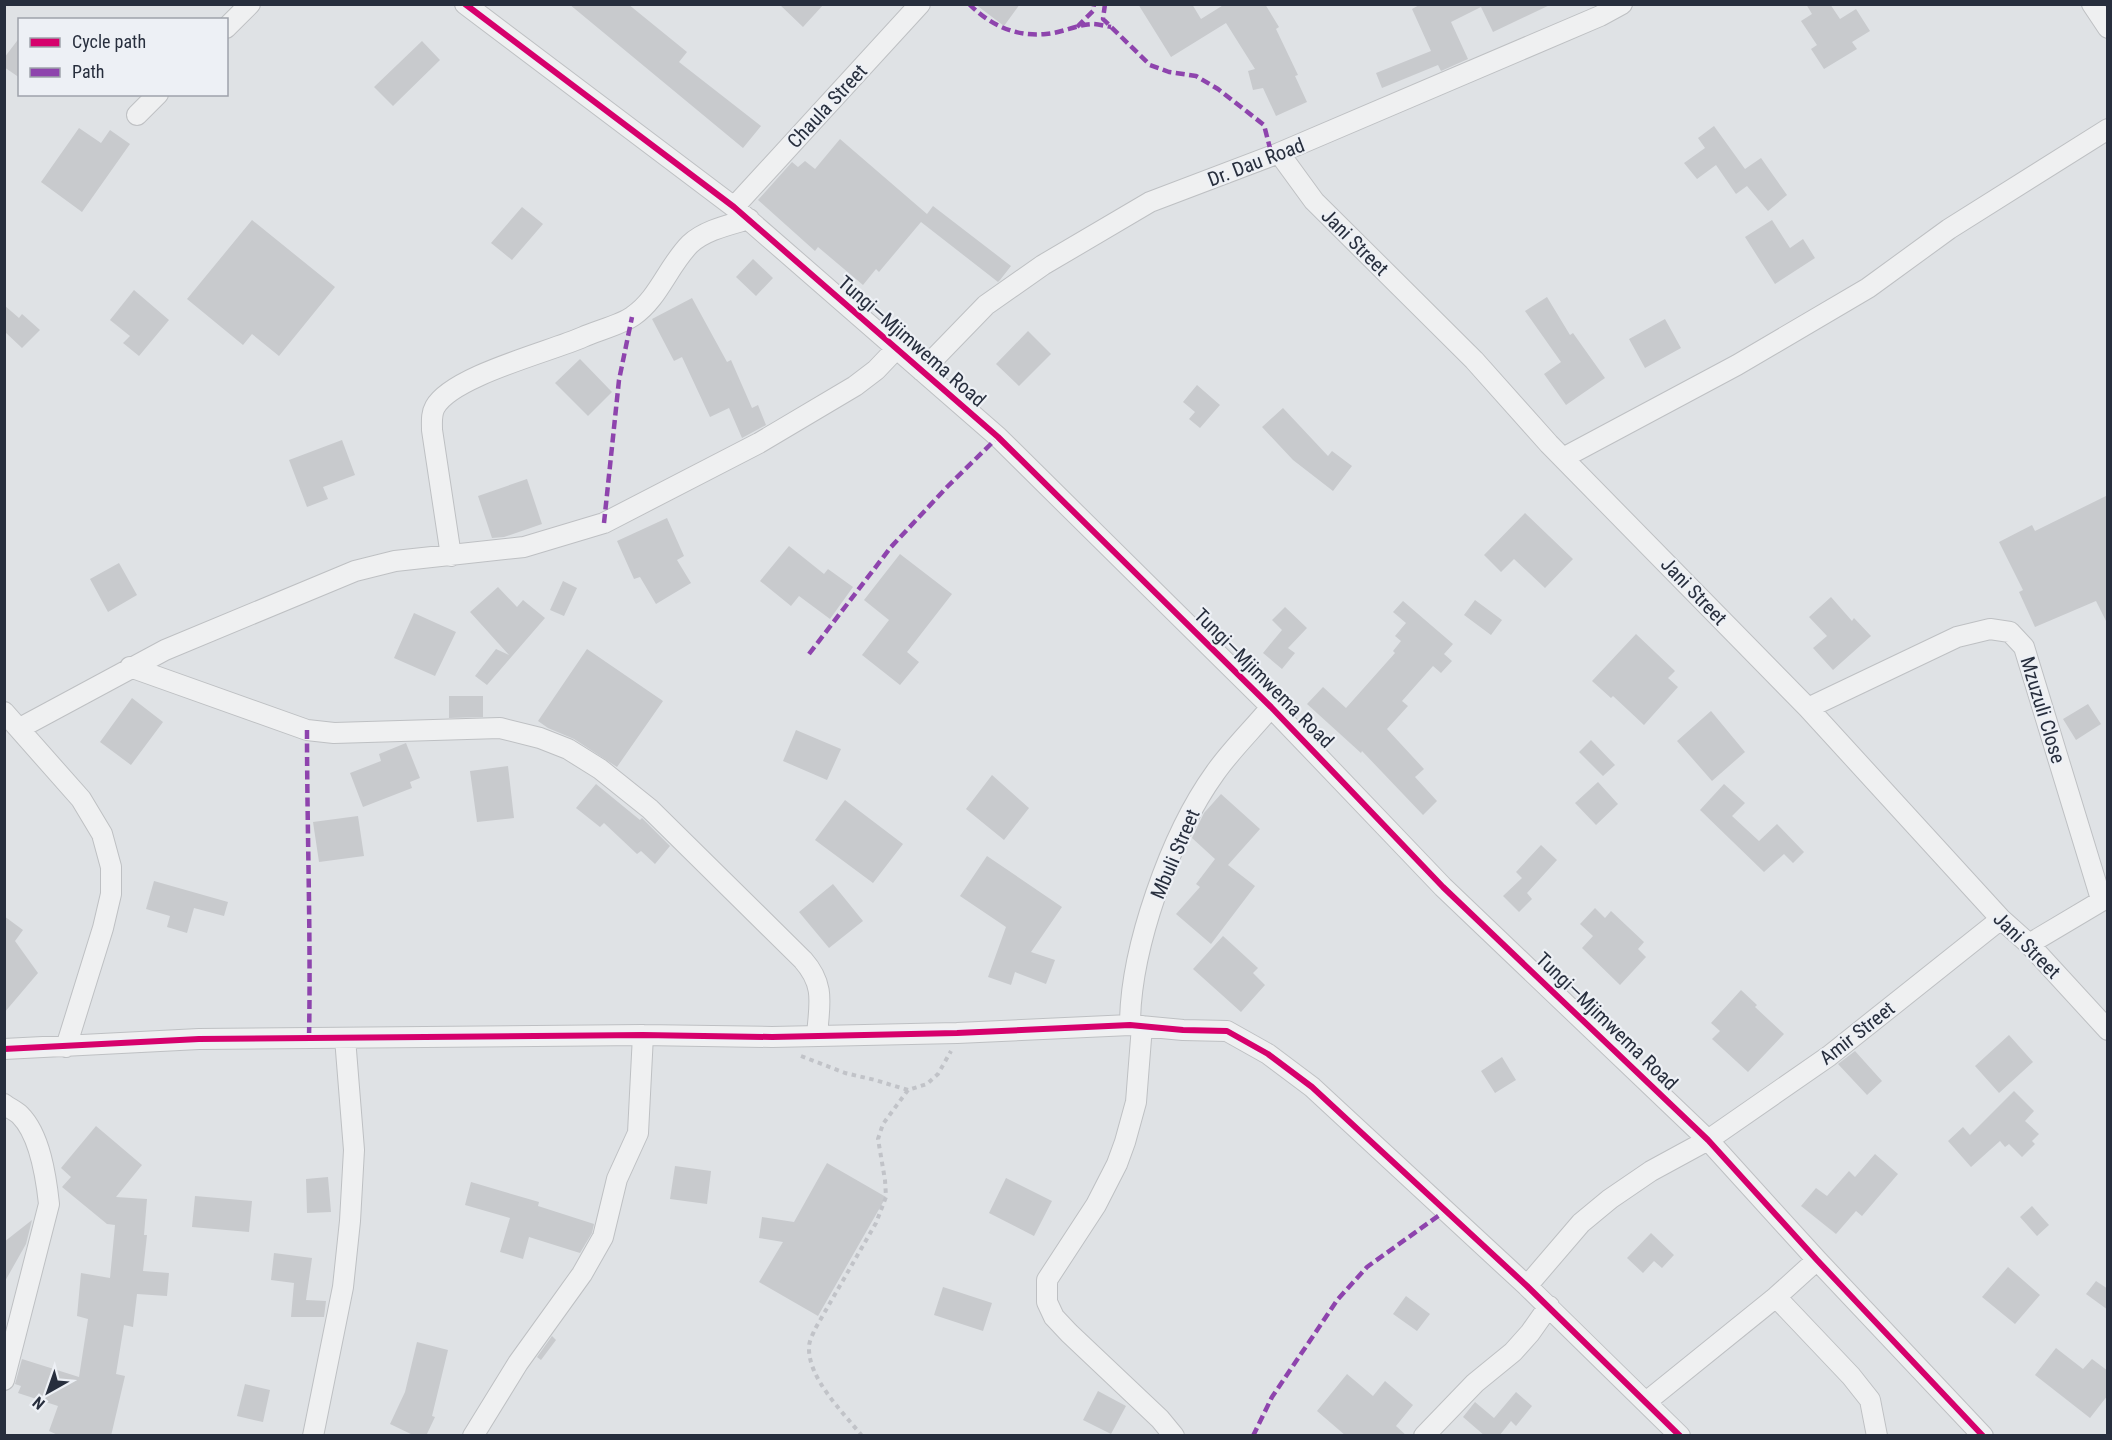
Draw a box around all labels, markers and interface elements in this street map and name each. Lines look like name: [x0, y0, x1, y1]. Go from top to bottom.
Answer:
legend: [18, 18, 228, 96]
text: Cycle path: [72, 31, 146, 52]
street label: Chaula Street: [782, 59, 872, 153]
text: Path: [72, 61, 105, 82]
street label: Dr. Dau Road: [1204, 133, 1308, 191]
street label: Jani Street: [1316, 203, 1394, 281]
street label: Tungi—Mjimwema Road: [833, 270, 991, 412]
street label: Jani Street: [1656, 552, 1732, 630]
street label: Tungi—Mjimwema Road: [1189, 603, 1339, 753]
street label: Mzuzuli Close: [2015, 654, 2071, 766]
street label: Mbuli Street: [1145, 805, 1205, 903]
street label: Jani Street: [1988, 906, 2066, 984]
street label: Tungi—Mjimwema Road: [1531, 947, 1683, 1095]
street label: Amir Street: [1815, 996, 1899, 1070]
north arrow: [18, 1362, 78, 1422]
text: N: [29, 1393, 49, 1414]

